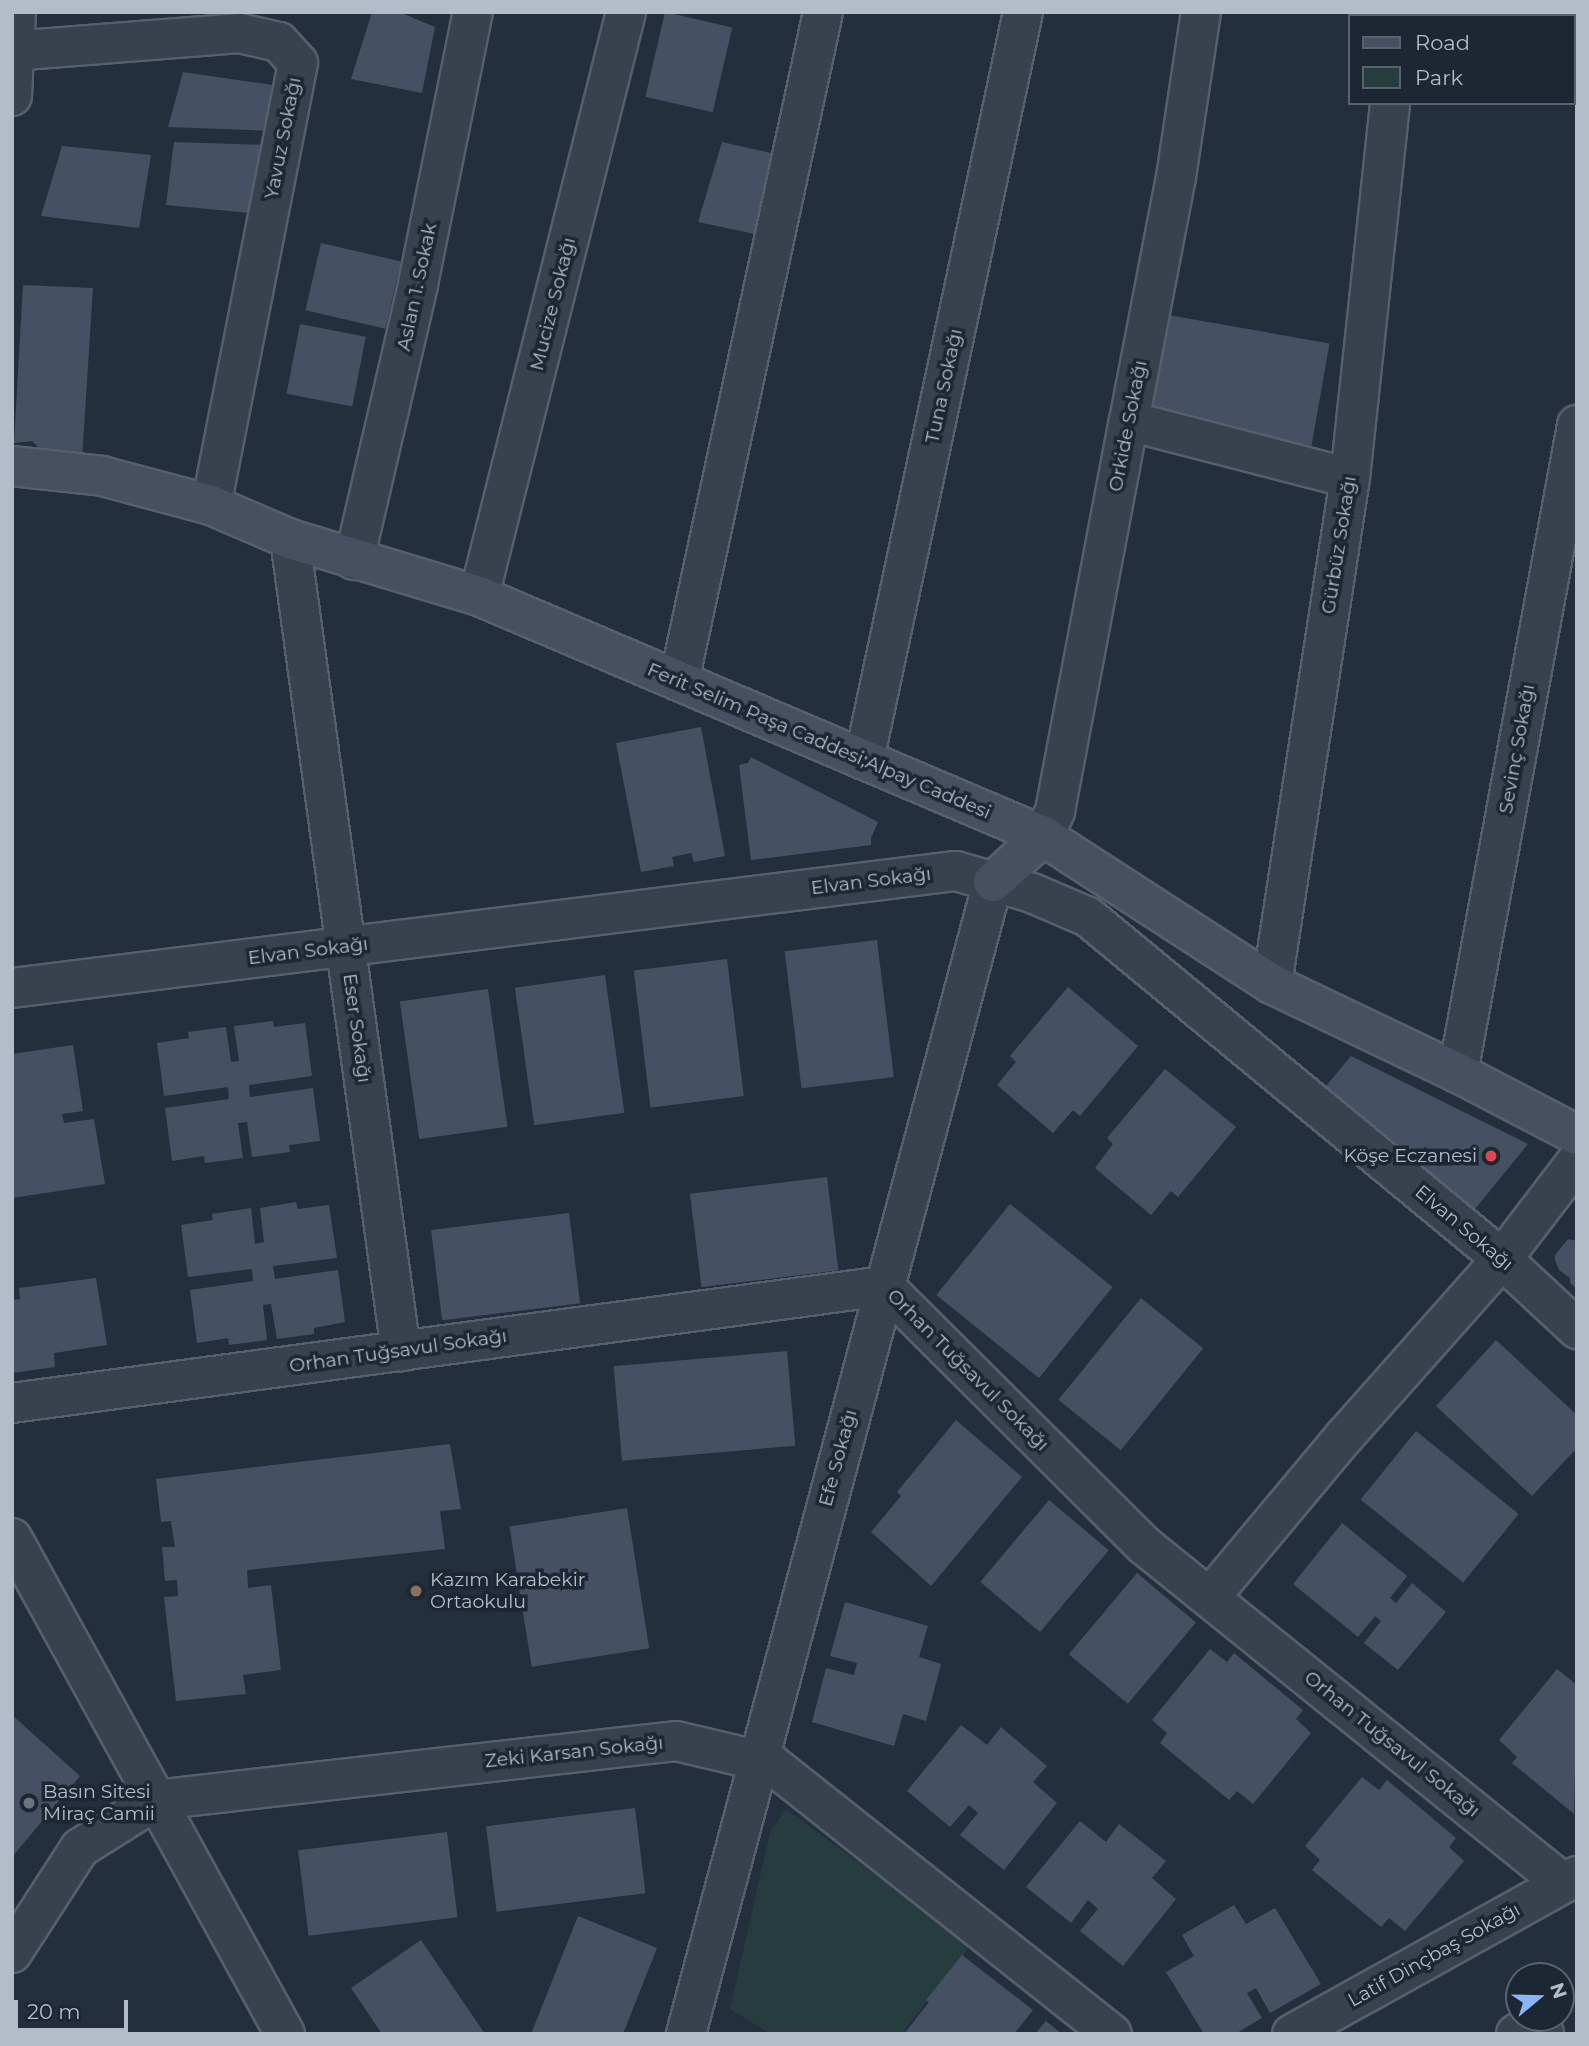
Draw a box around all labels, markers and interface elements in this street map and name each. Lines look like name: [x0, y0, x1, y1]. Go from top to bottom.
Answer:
legend: [1348, 14, 1575, 105]
text: Road: [1415, 30, 1470, 55]
text: Park: [1415, 65, 1463, 90]
street label: Yavuz Sokağı: [260, 75, 306, 201]
street label: Aslan 1. Sokak: [392, 221, 442, 353]
street label: Mucize Sokağı: [525, 235, 581, 373]
street label: Tuna Sokağı: [921, 327, 967, 445]
street label: Orkide Sokağı: [1104, 358, 1152, 494]
street label: Gürbüz Sokağı: [1317, 474, 1361, 616]
street label: Ferit Selim Paşa Caddesi;Alpay Caddesi: [644, 658, 994, 824]
street label: Sevinç Sokağı: [1494, 683, 1540, 815]
street label: Elvan Sokağı: [810, 862, 932, 900]
street label: Elvan Sokağı: [247, 932, 369, 970]
street label: Eser Sokağı: [338, 972, 376, 1084]
place label: Köşe Eczanesi: [1344, 1145, 1477, 1167]
marker: Köşe Eczanesi: [1483, 1148, 1499, 1164]
street label: Elvan Sokağı: [1410, 1180, 1518, 1276]
street label: Orhan Tuğsavul Sokağı: [882, 1284, 1054, 1456]
street label: Orhan Tuğsavul Sokağı: [288, 1324, 508, 1378]
street label: Efe Sokağı: [814, 1407, 862, 1509]
place label: Kazım Karabekir Ortaokulu: [430, 1569, 585, 1613]
marker: Kazım Karabekir Ortaokulu: [408, 1583, 424, 1599]
street label: Orhan Tuğsavul Sokağı: [1300, 1666, 1484, 1822]
street label: Zeki Karsan Sokağı: [484, 1731, 664, 1773]
place label: Basın Sitesi Miraç Camii: [43, 1781, 155, 1825]
marker: Basın Sitesi Miraç Camii: [21, 1795, 37, 1811]
street label: Latif Dinçbaş Sokağı: [1344, 1898, 1524, 2012]
north arrow: [1505, 1962, 1575, 2032]
text: N: [1545, 1980, 1572, 2002]
scale bar: [18, 1986, 131, 2030]
text: 20 m: [27, 1999, 81, 2024]

